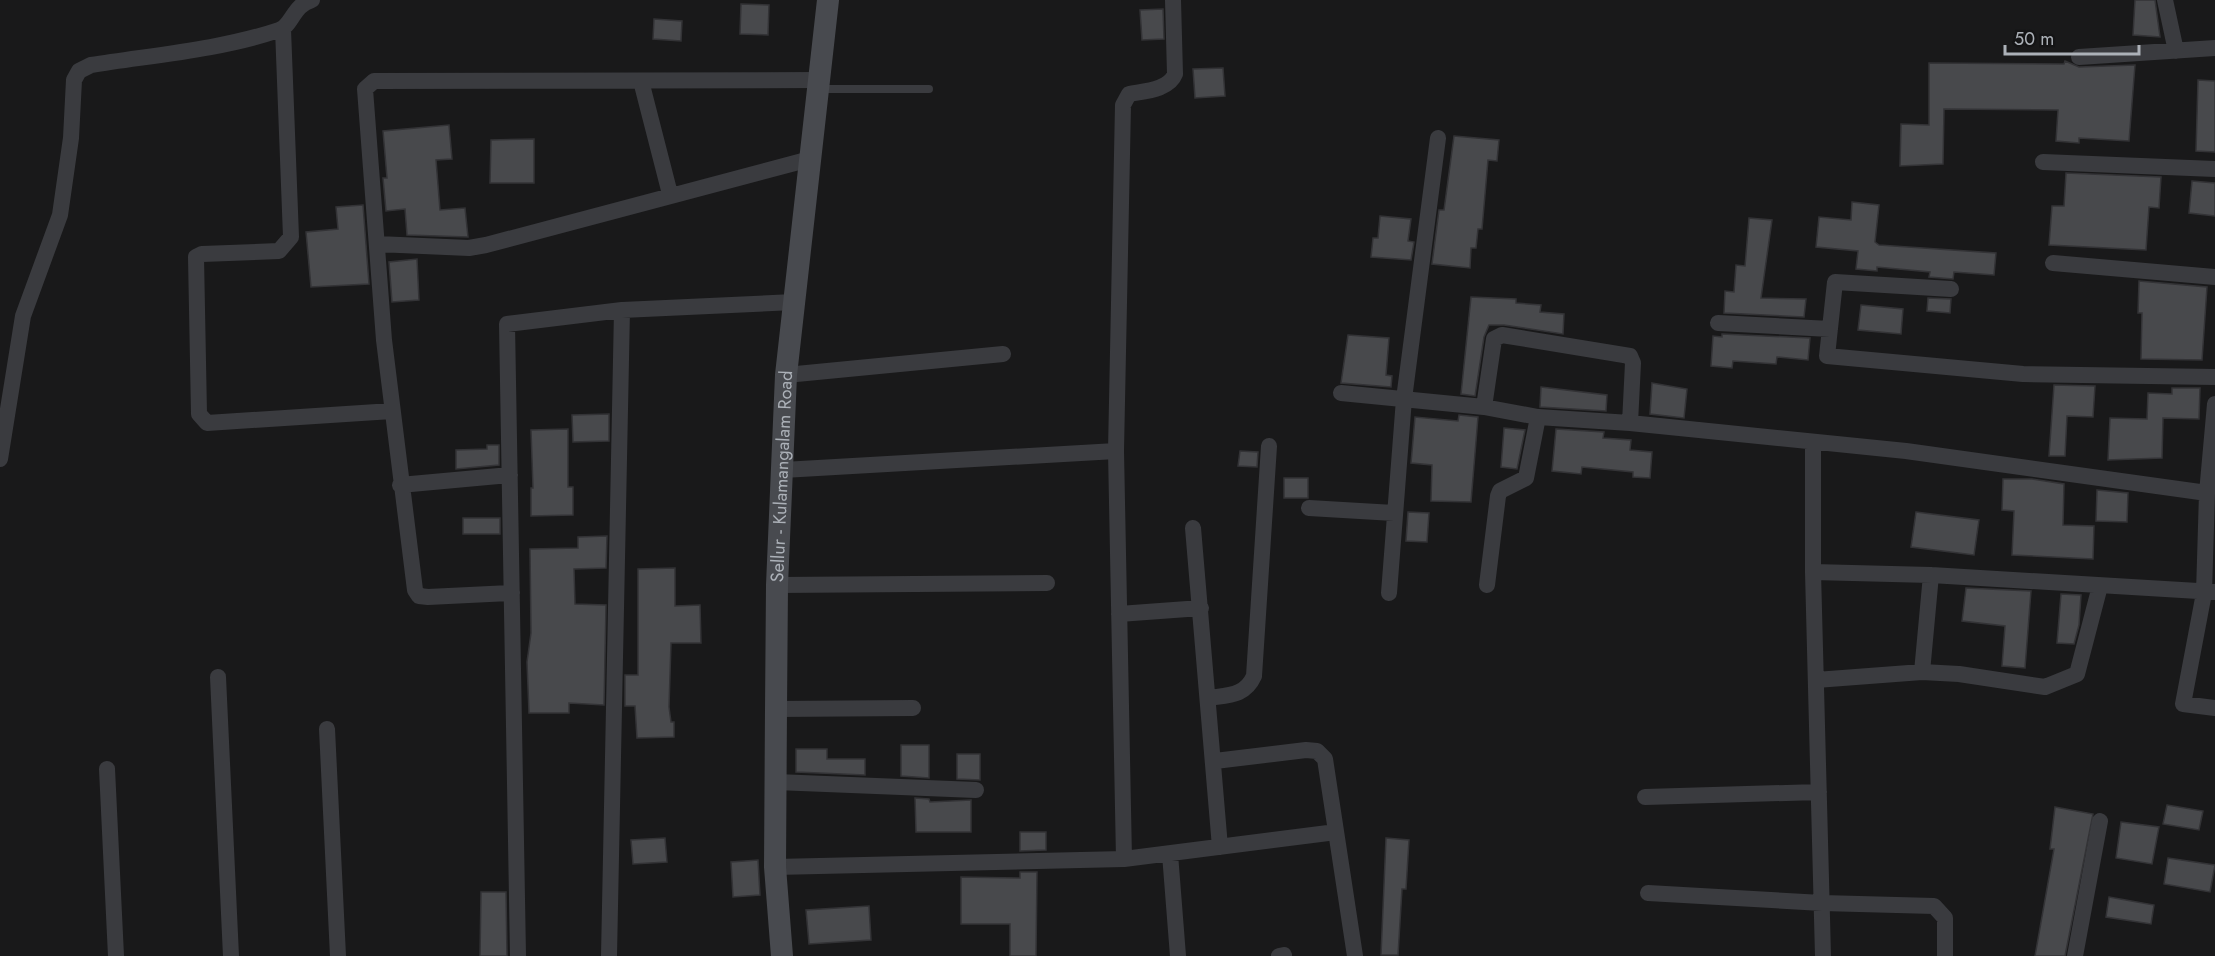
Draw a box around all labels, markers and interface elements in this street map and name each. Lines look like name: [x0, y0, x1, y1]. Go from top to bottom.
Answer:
scale bar: [2005, 18, 2138, 56]
text: 50 m: [2014, 26, 2054, 52]
street label: Sellur - Kulamangalam Road: [764, 370, 799, 583]

